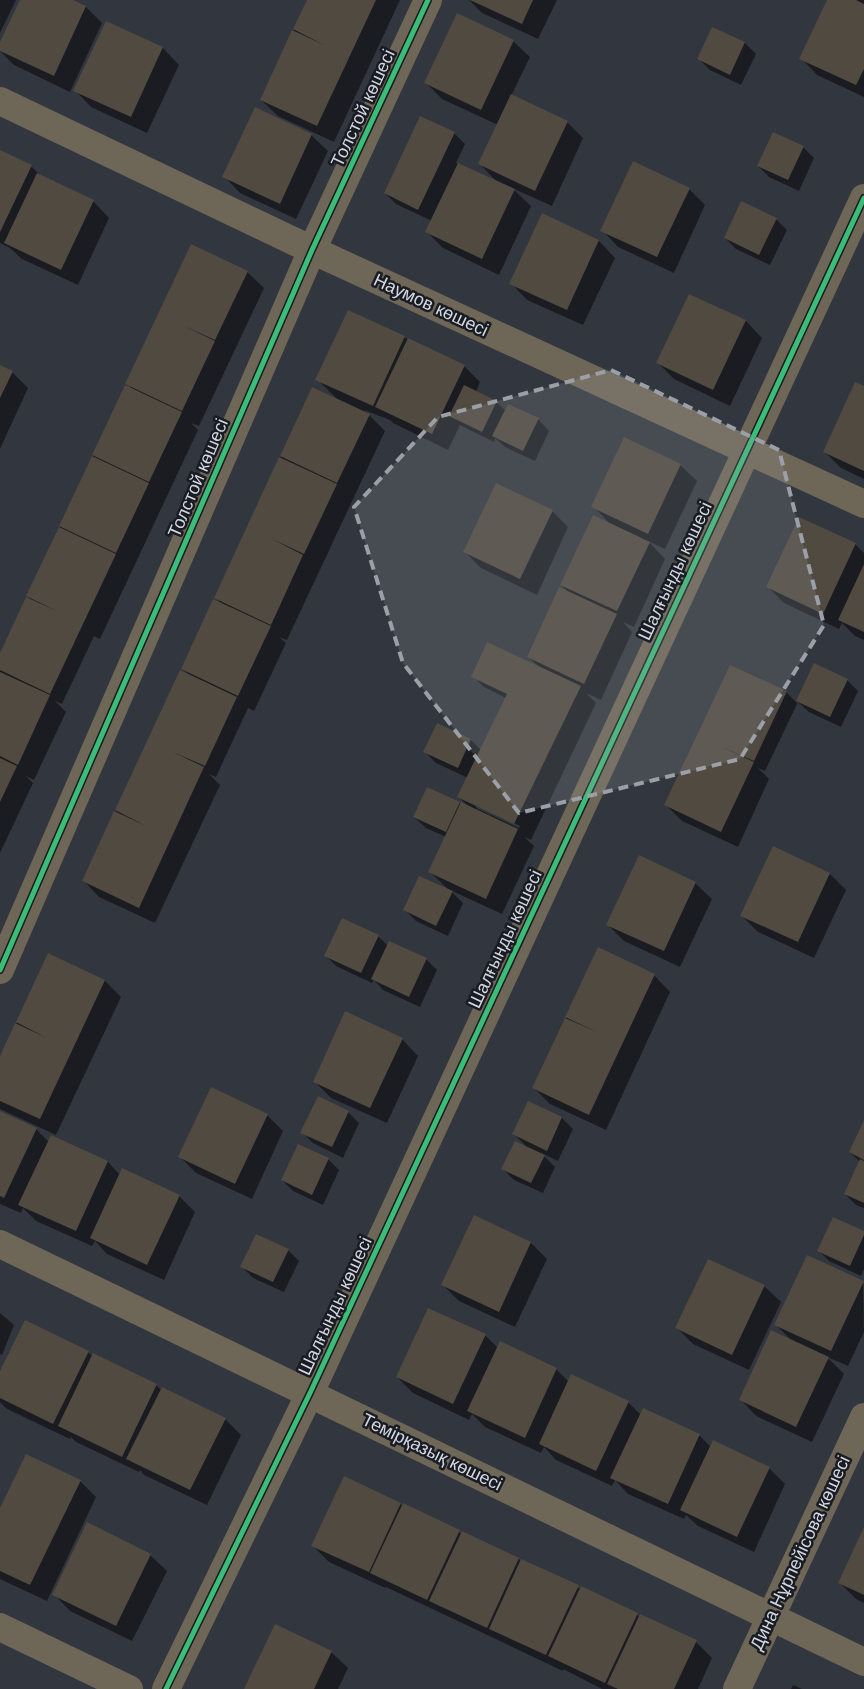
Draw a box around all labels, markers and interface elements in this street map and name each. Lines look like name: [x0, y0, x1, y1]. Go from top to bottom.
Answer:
street label: Толстой көшесі: [327, 46, 399, 170]
street label: Наумов көшесі: [371, 270, 491, 340]
street label: Толстой көшесі: [164, 416, 232, 540]
street label: Шалғынды көшесі: [634, 499, 716, 643]
street label: Шалғынды көшесі: [464, 867, 546, 1011]
street label: Шалғынды көшесі: [294, 1234, 376, 1378]
street label: Темірқазық көшесі: [359, 1409, 505, 1495]
street label: Дина Нұрпейісова көшесі: [746, 1453, 854, 1653]

